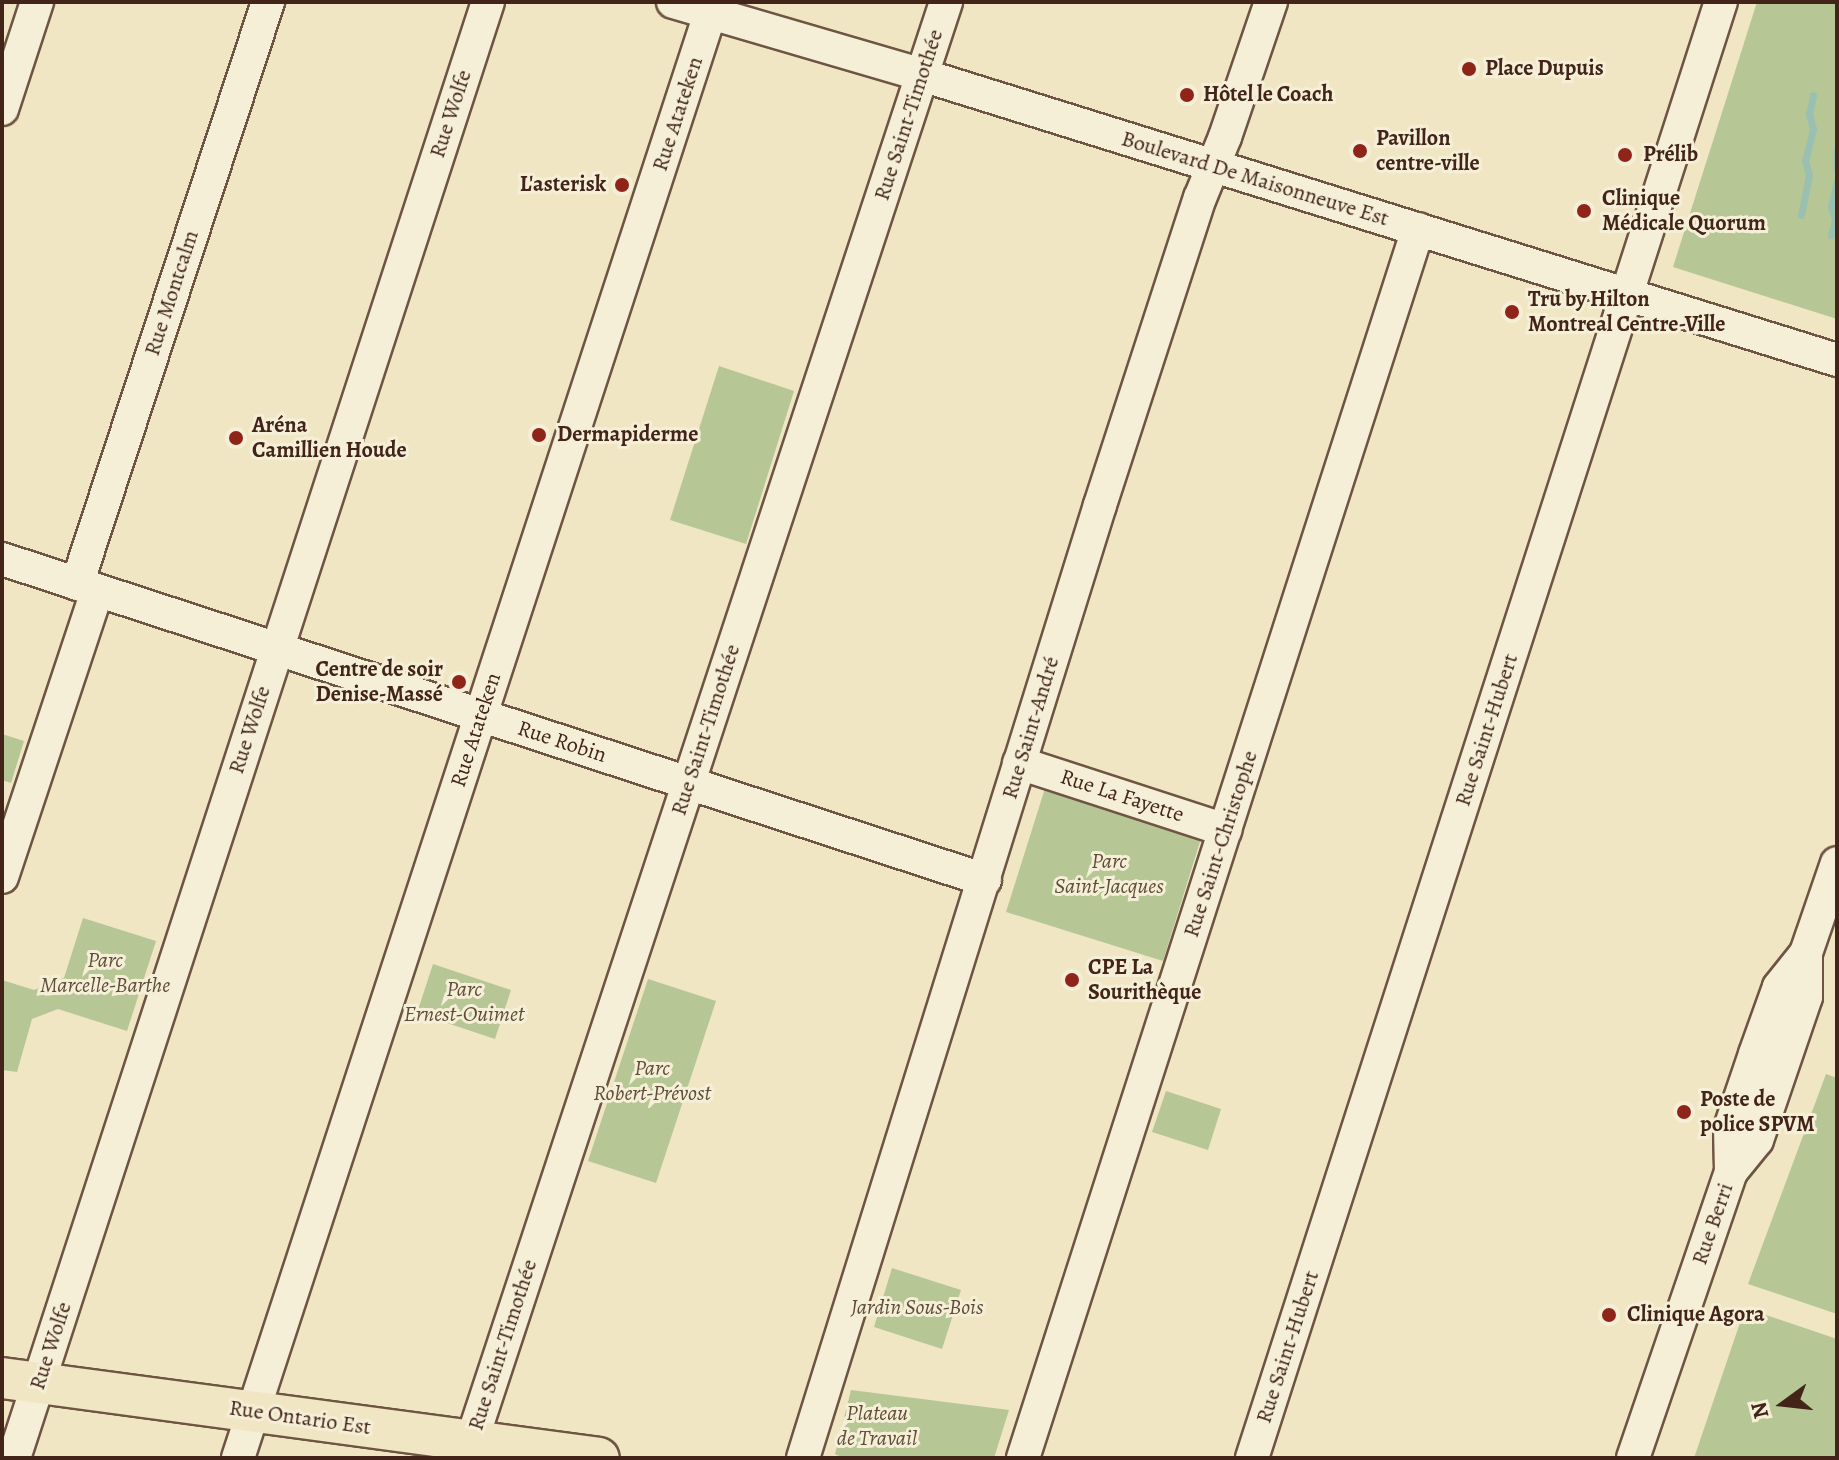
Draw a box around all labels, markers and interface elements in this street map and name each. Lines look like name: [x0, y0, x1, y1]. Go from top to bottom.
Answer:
street label: Rue Saint-Timothée: [869, 26, 949, 204]
street label: Rue Atateken: [647, 53, 709, 175]
place label: Place Dupuis: [1485, 56, 1604, 82]
marker: Place Dupuis: [1460, 60, 1478, 78]
street label: Rue Wolfe: [424, 67, 478, 161]
place label: Hôtel le Coach: [1203, 82, 1333, 108]
marker: Hôtel le Coach: [1178, 86, 1196, 104]
place label: Pavillon centre-ville: [1376, 125, 1480, 176]
street label: Boulevard De Maisonneuve Est: [1118, 126, 1392, 232]
marker: Pavillon centre-ville: [1351, 142, 1369, 160]
place label: Prélib: [1643, 142, 1698, 168]
marker: Prélib: [1614, 144, 1636, 166]
place label: L'asterisk: [520, 172, 606, 198]
marker: L'asterisk: [613, 176, 631, 194]
place label: Clinique Médicale Quorum: [1602, 185, 1766, 236]
marker: Clinique Médicale Quorum: [1573, 200, 1595, 222]
street label: Rue Montcalm: [139, 227, 205, 359]
place label: Tru by Hilton Montreal Centre-Ville: [1528, 286, 1725, 338]
marker: Tru by Hilton Montreal Centre-Ville: [1503, 303, 1521, 321]
place label: Aréna Camillien Houde: [252, 412, 407, 464]
place label: Dermapiderme: [557, 422, 698, 448]
marker: Dermapiderme: [528, 424, 550, 446]
marker: Aréna Camillien Houde: [227, 429, 245, 447]
street label: Rue Saint-Timothée: [666, 641, 746, 819]
street label: Rue Saint-Hubert: [1450, 650, 1524, 810]
street label: Rue Saint-André: [997, 654, 1065, 802]
place label: Centre de soir Denise-Massé: [316, 656, 443, 708]
street label: Rue Atateken: [445, 669, 507, 791]
marker: Centre de soir Denise-Massé: [450, 673, 468, 691]
street label: Rue Wolfe: [223, 683, 277, 777]
street label: Rue Robin: [514, 715, 610, 769]
street label: Rue Saint-Christophe: [1178, 747, 1264, 941]
street label: Rue La Fayette: [1057, 764, 1187, 828]
park label: Parc Saint-Jacques: [1054, 848, 1164, 900]
park label: Parc Marcelle-Barthe: [40, 947, 170, 998]
place label: CPE La Sourithèque: [1088, 954, 1201, 1006]
marker: CPE La Sourithèque: [1063, 971, 1081, 989]
park label: Parc Ernest-Ouimet: [404, 976, 524, 1028]
park label: Parc Robert-Prévost: [593, 1055, 711, 1106]
place label: Poste de police SPVM: [1700, 1086, 1815, 1138]
marker: Poste de police SPVM: [1675, 1103, 1693, 1121]
street label: Rue Berri: [1687, 1180, 1739, 1268]
street label: Rue Saint-Timothée: [463, 1256, 543, 1434]
street label: Rue Saint-Hubert: [1251, 1267, 1325, 1427]
park label: Jardin Sous-Bois: [851, 1295, 983, 1321]
street label: Rue Wolfe: [24, 1299, 78, 1393]
place label: Clinique Agora: [1627, 1302, 1765, 1328]
marker: Clinique Agora: [1598, 1304, 1620, 1326]
north arrow: [1743, 1364, 1823, 1444]
street label: Rue Ontario Est: [227, 1395, 373, 1441]
text: N: [1743, 1399, 1776, 1422]
park label: Plateau de Travail: [837, 1400, 917, 1452]

